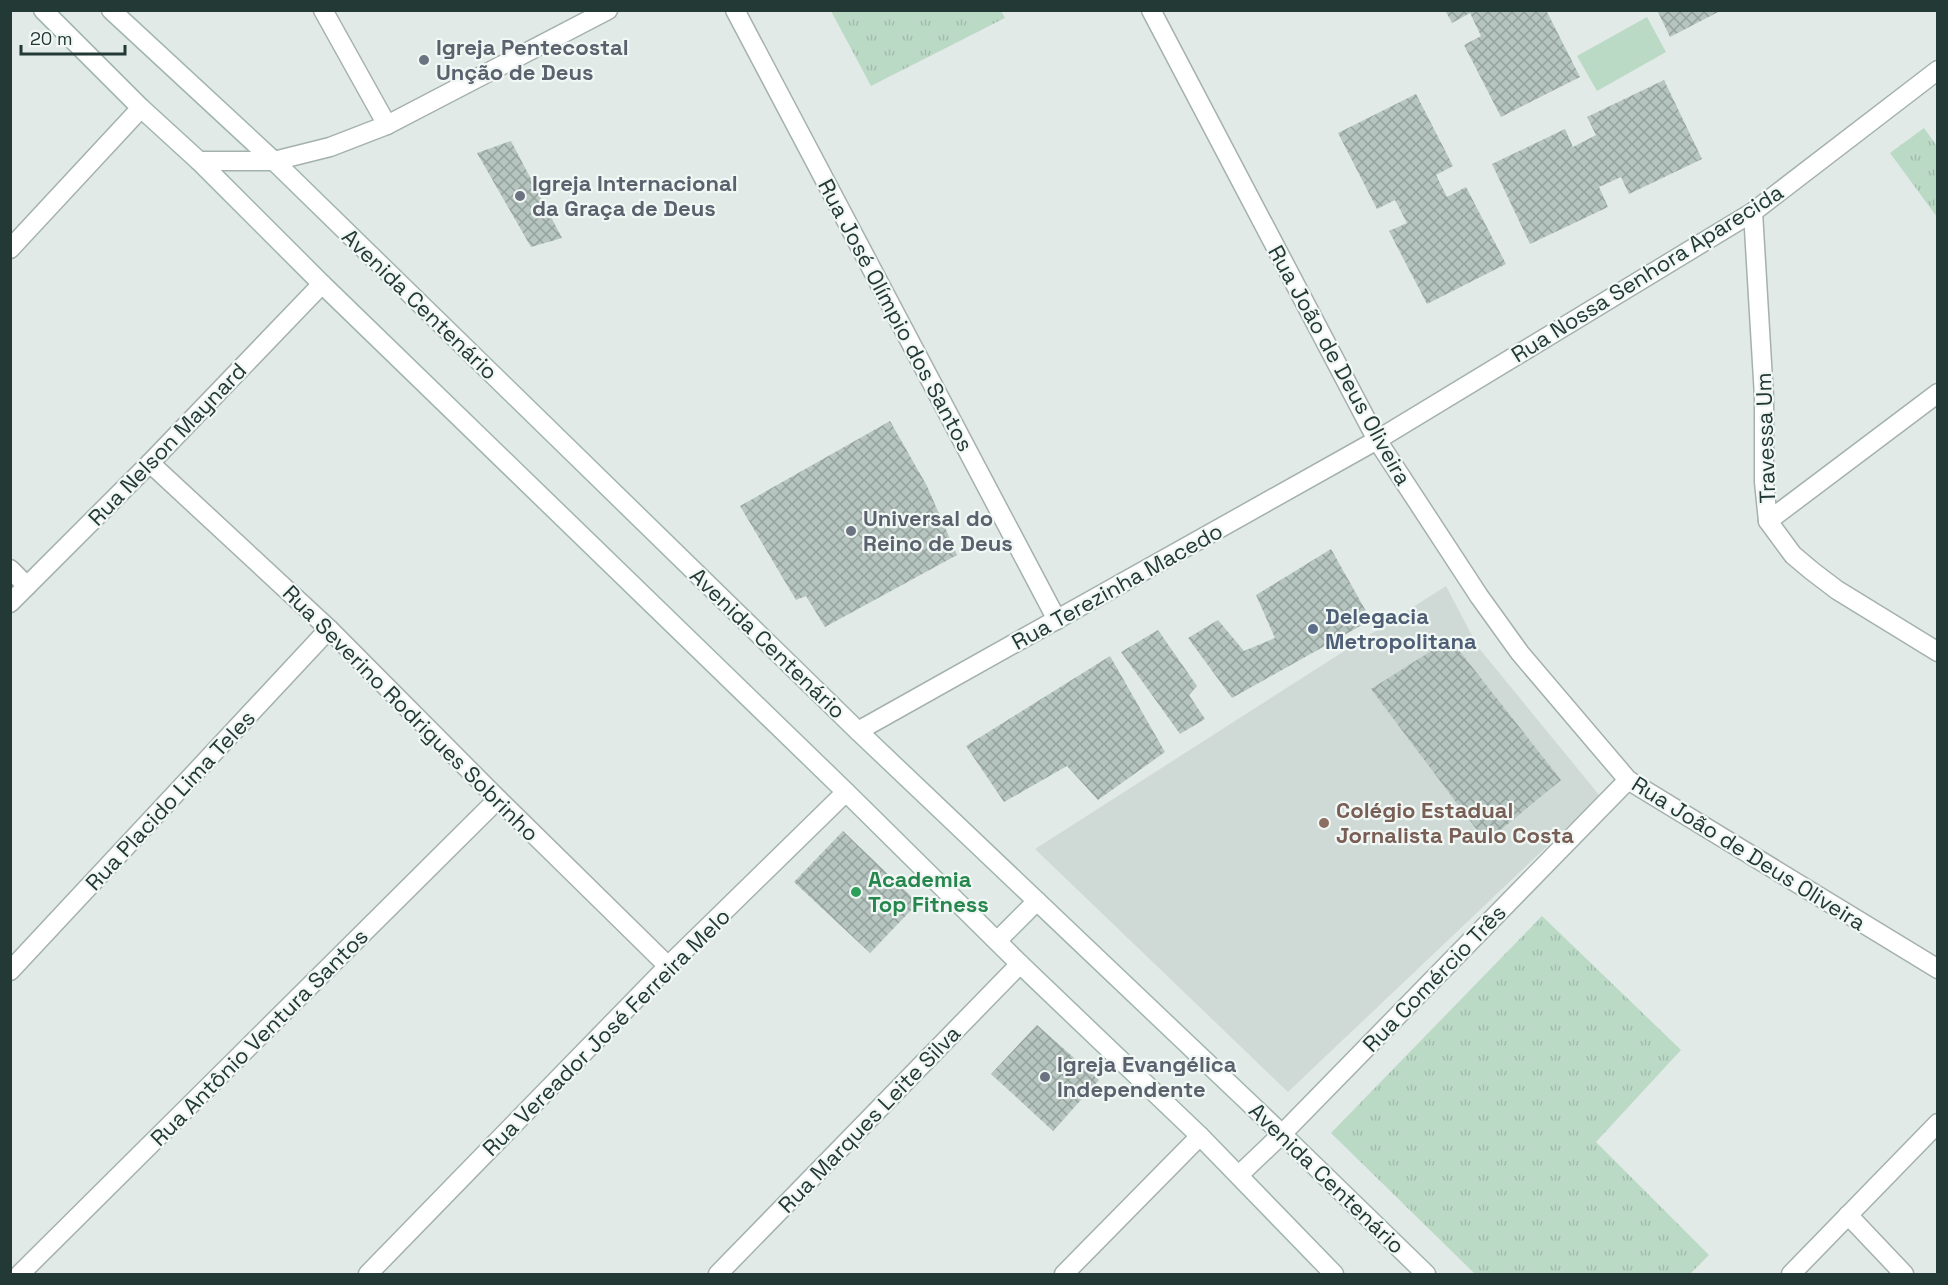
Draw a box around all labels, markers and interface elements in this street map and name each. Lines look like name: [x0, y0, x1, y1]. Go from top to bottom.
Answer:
scale bar: [21, 18, 124, 56]
text: 20 m: [30, 27, 73, 50]
place label: Igreja Pentecostal Unção de Deus: [436, 33, 629, 86]
marker: Igreja Pentecostal Unção de Deus: [417, 53, 431, 67]
place label: Igreja Internacional da Graça de Deus: [532, 169, 738, 222]
street label: Rua José Olímpio dos Santos: [812, 174, 980, 456]
street label: Rua Nossa Senhora Aparecida: [1506, 177, 1788, 368]
marker: Igreja Internacional da Graça de Deus: [513, 189, 527, 203]
street label: Avenida Centenário: [336, 222, 504, 386]
street label: Rua João de Deus Oliveira: [1262, 240, 1418, 490]
street label: Rua Nelson Maynard: [82, 357, 252, 531]
street label: Travessa Um: [1749, 372, 1781, 504]
place label: Universal do Reino de Deus: [863, 504, 1013, 557]
street label: Rua Terezinha Macedo: [1007, 516, 1227, 656]
marker: Universal do Reino de Deus: [844, 524, 858, 538]
street label: Avenida Centenário: [684, 561, 852, 725]
street label: Rua Severino Rodrigues Sobrinho: [277, 579, 545, 847]
place label: Delegacia Metropolitana: [1325, 602, 1477, 655]
marker: Delegacia Metropolitana: [1306, 622, 1320, 636]
street label: Rua Placido Lima Teles: [79, 704, 261, 896]
street label: Rua João de Deus Oliveira: [1627, 769, 1871, 937]
place label: Colégio Estadual Jornalista Paulo Costa: [1336, 796, 1574, 849]
marker: Colégio Estadual Jornalista Paulo Costa: [1317, 816, 1331, 830]
place label: Academia Top Fitness: [868, 865, 989, 918]
marker: Academia Top Fitness: [849, 885, 863, 899]
street label: Rua Comércio Três: [1356, 898, 1512, 1058]
street label: Rua Vereador José Ferreira Melo: [476, 902, 736, 1162]
street label: Rua Antônio Ventura Santos: [144, 922, 374, 1152]
street label: Rua Marques Leite Silva: [772, 1019, 966, 1219]
place label: Igreja Evangélica Independente: [1057, 1050, 1237, 1103]
marker: Igreja Evangélica Independente: [1038, 1070, 1052, 1084]
street label: Avenida Centenário: [1243, 1096, 1411, 1260]

